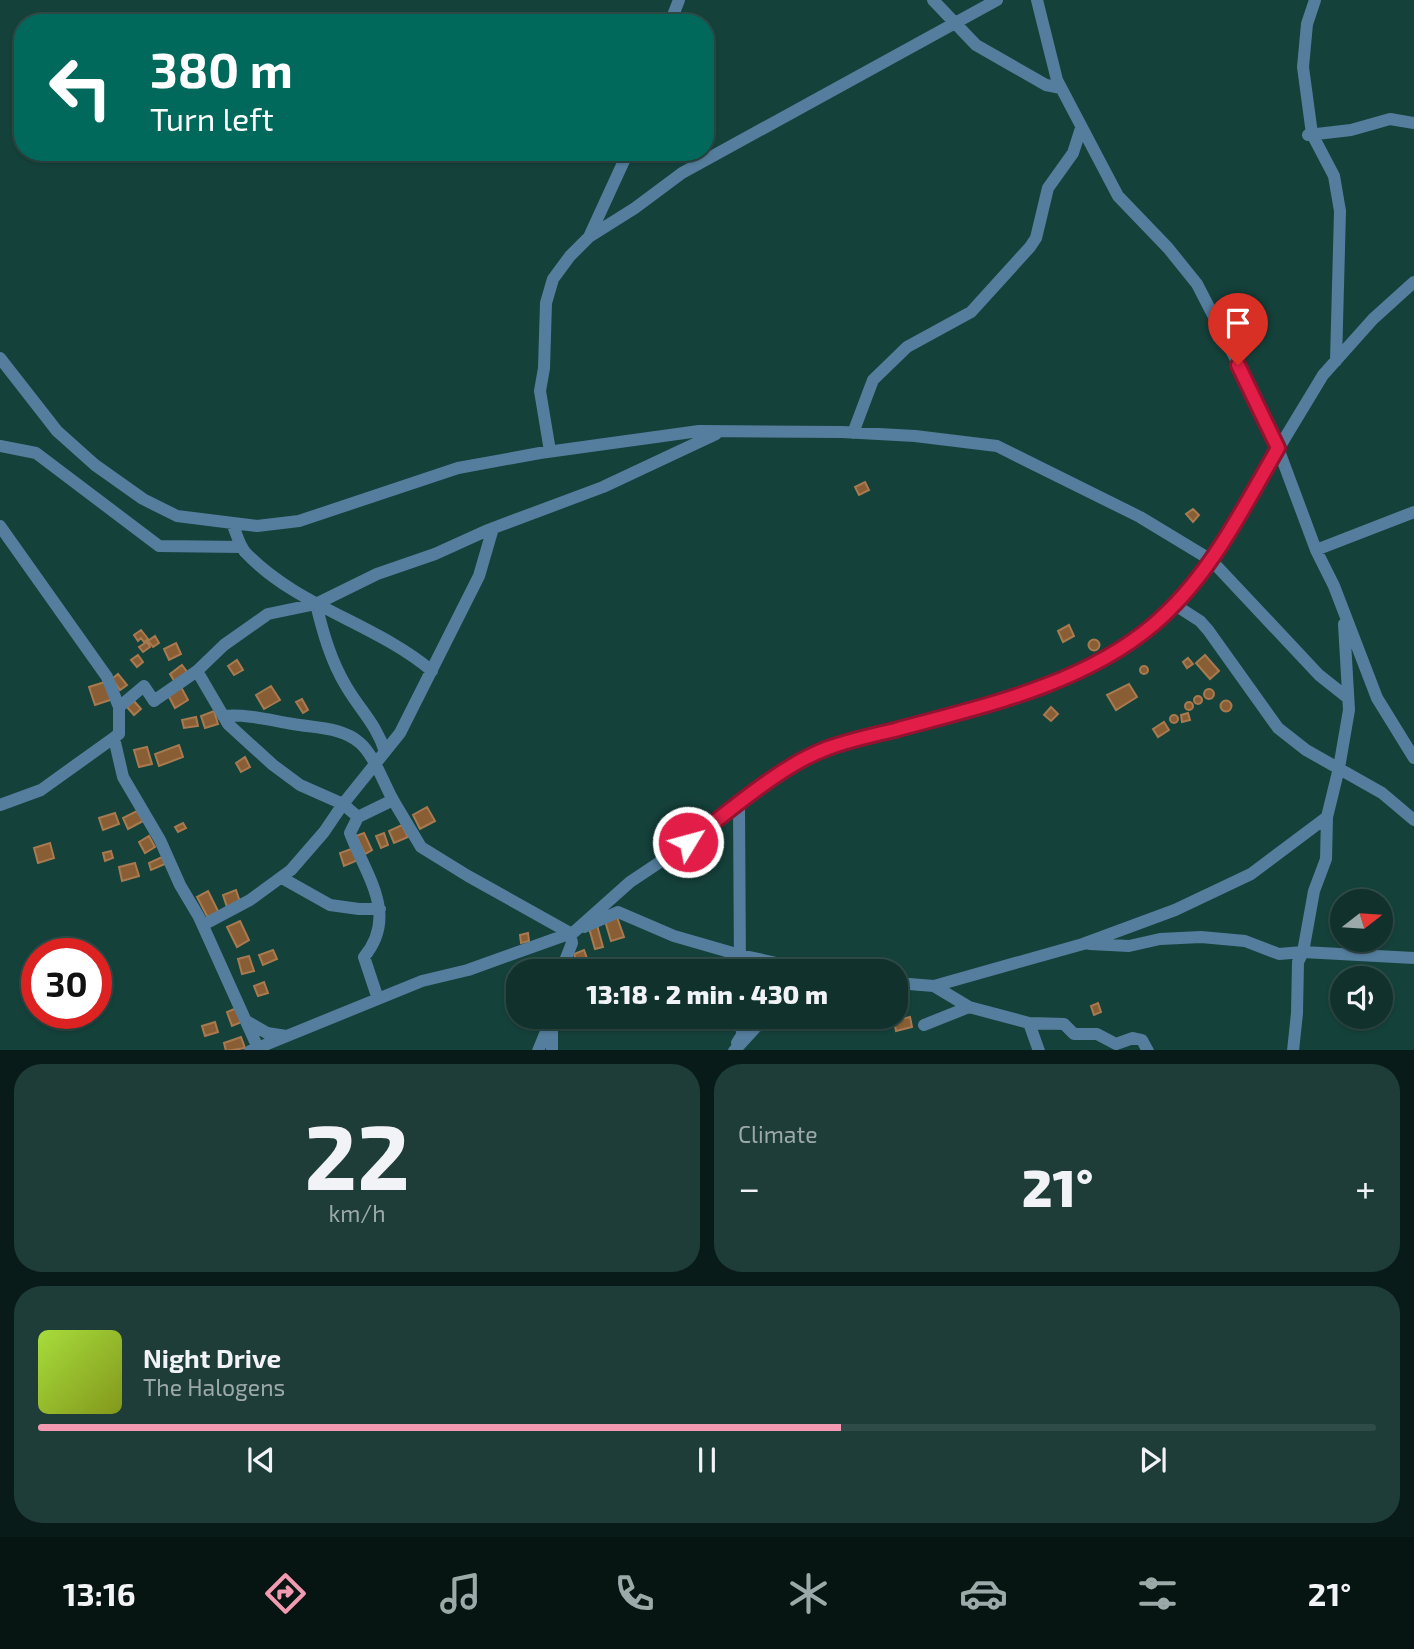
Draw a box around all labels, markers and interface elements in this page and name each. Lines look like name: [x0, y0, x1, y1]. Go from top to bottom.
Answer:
text: 380 m: [150, 39, 293, 98]
icon: left: [35, 42, 126, 133]
text: Turn left: [150, 99, 274, 137]
pin: [1208, 293, 1268, 365]
icon: arrive: [1219, 304, 1257, 342]
position arrow: [651, 805, 725, 879]
north arrow: [1330, 889, 1393, 952]
map controls: [1330, 889, 1393, 1029]
speed limit sign: 30: [21, 938, 112, 1029]
button: sound: [1330, 966, 1393, 1029]
text: 13:18 · 2 min · 430 m: [586, 978, 828, 1009]
text: 22: [304, 1099, 410, 1208]
text: Climate: [738, 1120, 818, 1148]
text: 21°: [1022, 1155, 1093, 1217]
text: −: [738, 1164, 760, 1210]
text: +: [1355, 1164, 1376, 1210]
text: km/h: [328, 1199, 386, 1227]
text: Night Drive: [143, 1342, 281, 1373]
text: The Halogens: [143, 1373, 285, 1401]
icon: previous: [242, 1441, 280, 1479]
icon: pause: [688, 1441, 726, 1479]
icon: next: [1134, 1441, 1172, 1479]
icon: directions: [261, 1569, 310, 1618]
icon: music: [436, 1569, 485, 1618]
icon: phone: [610, 1569, 659, 1618]
icon: climate: [784, 1569, 833, 1618]
icon: car: [959, 1569, 1008, 1618]
icon: filters: [1133, 1569, 1182, 1618]
text: 13:16: [63, 1574, 136, 1612]
text: 21°: [1308, 1574, 1351, 1612]

